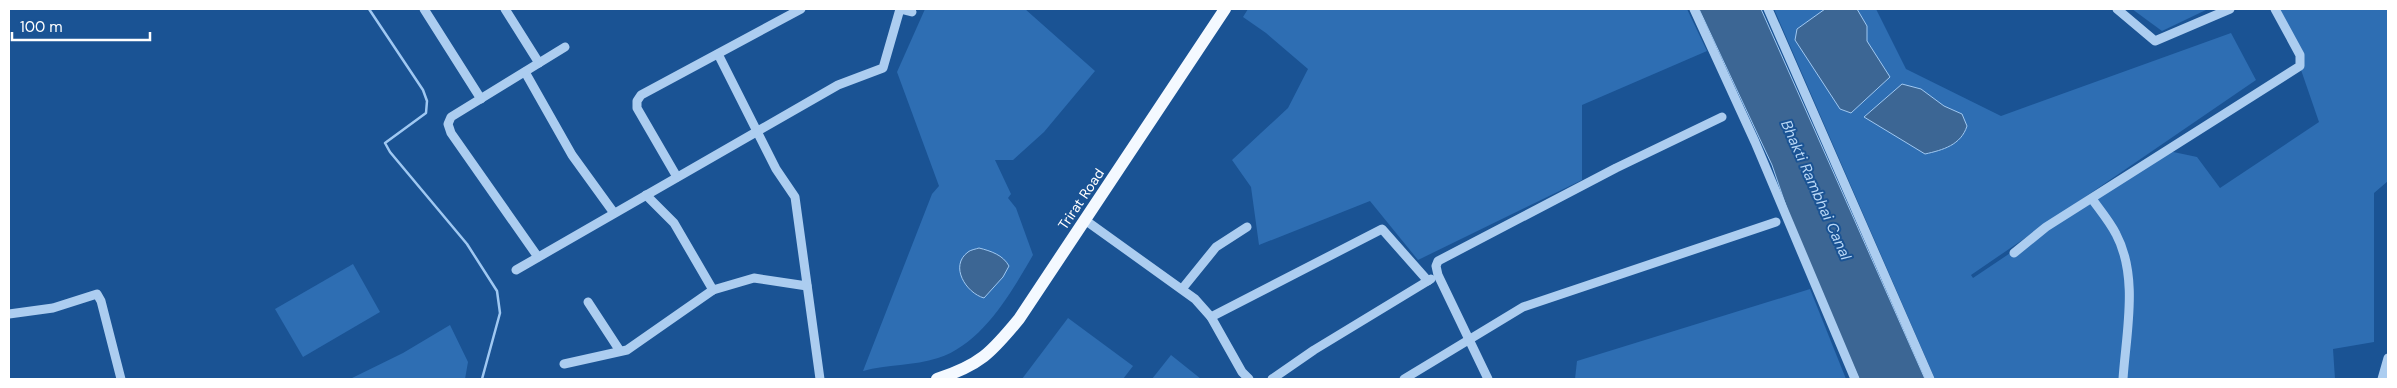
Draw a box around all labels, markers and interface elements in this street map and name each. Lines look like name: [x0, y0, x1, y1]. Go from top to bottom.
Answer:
scale bar: [12, 10, 150, 42]
text: 100 m: [20, 17, 63, 37]
water label: Bhakti Rambhai Canal: [1776, 117, 1856, 264]
street label: Trirat Road: [1054, 165, 1108, 233]

